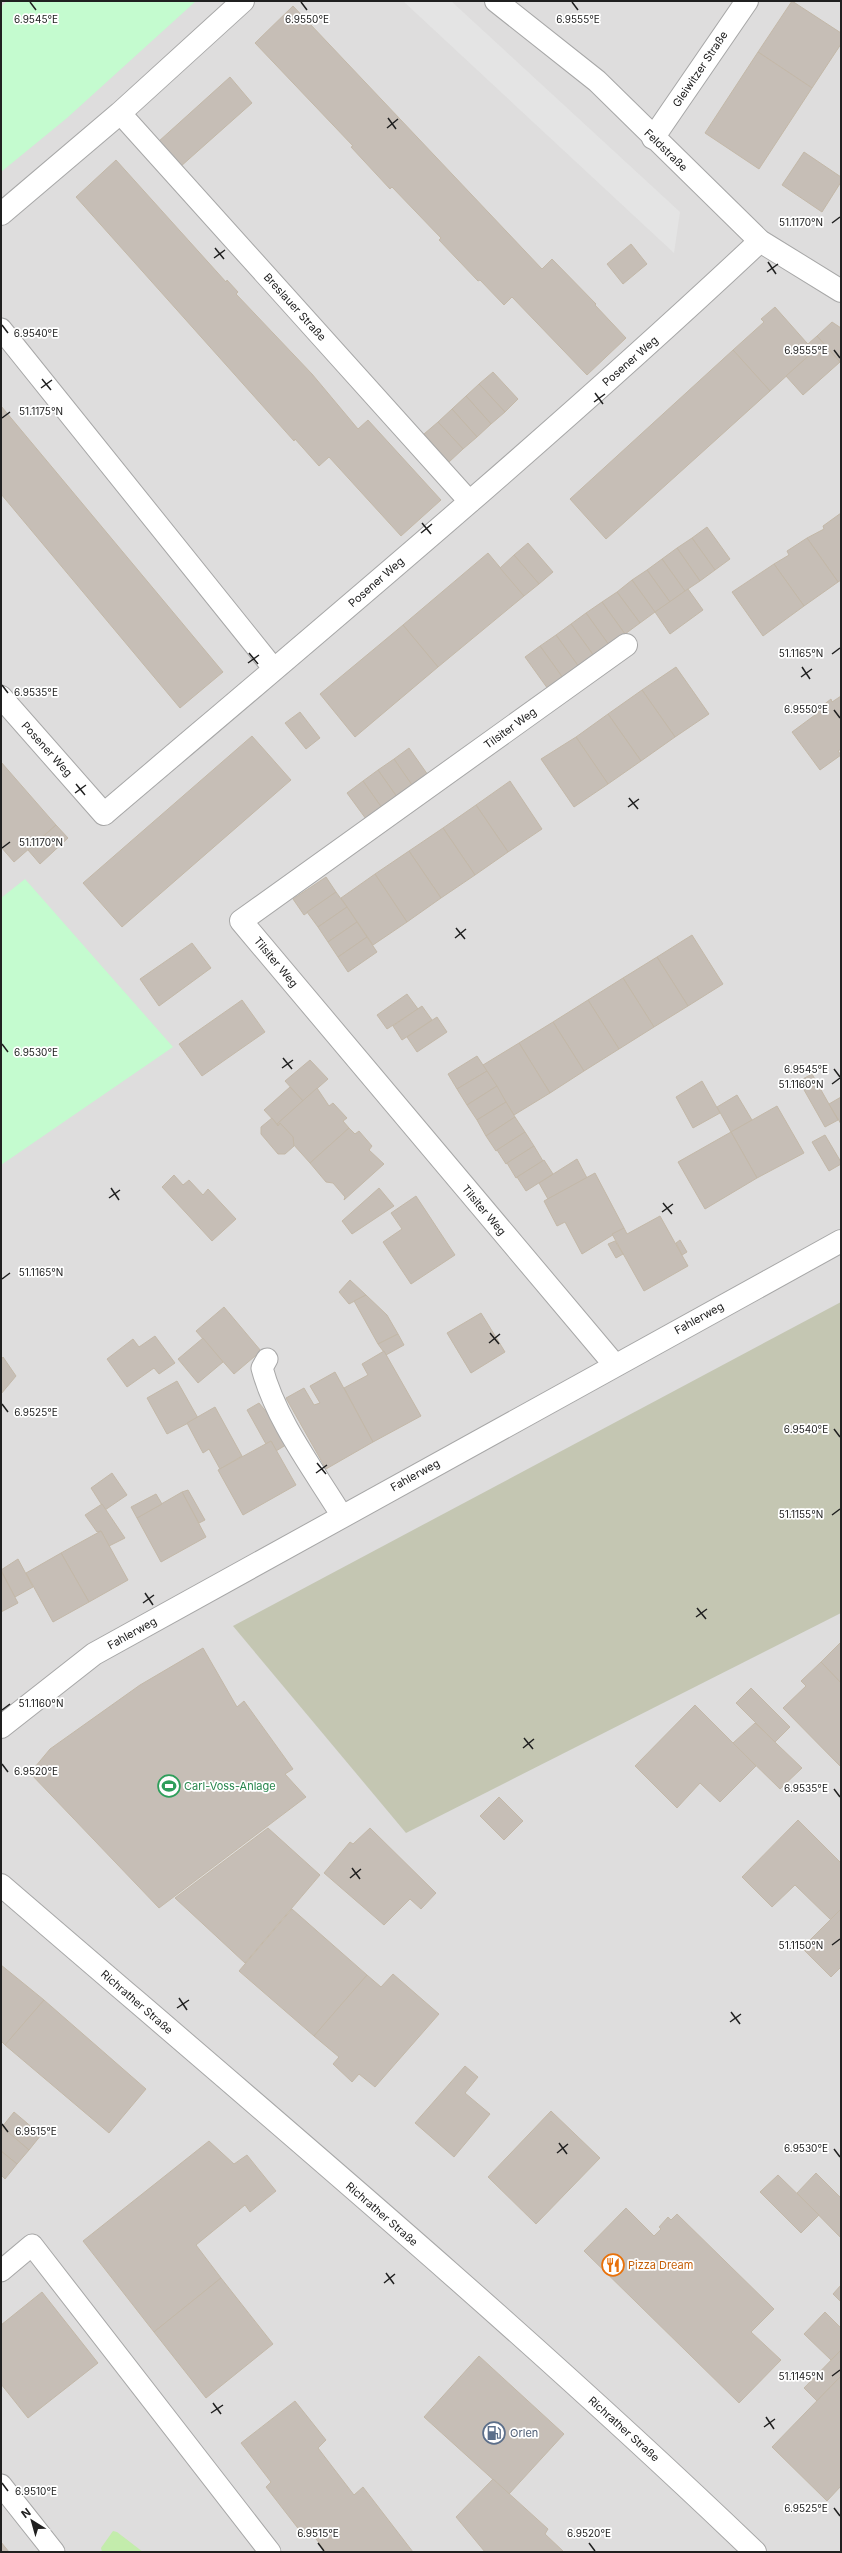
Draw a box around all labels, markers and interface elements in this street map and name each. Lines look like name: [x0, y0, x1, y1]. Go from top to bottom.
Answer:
text: 6.9545°E: [14, 13, 58, 25]
text: 6.9550°E: [285, 13, 329, 25]
text: 6.9555°E: [556, 13, 600, 25]
street label: Gleiwitzer Straße: [669, 28, 731, 110]
street label: Feldstraße: [641, 126, 691, 174]
text: 51.1170°N: [779, 216, 823, 228]
street label: Breslauer Straße: [261, 270, 329, 344]
text: 6.9540°E: [14, 327, 58, 339]
street label: Posener Weg: [599, 333, 661, 389]
text: 6.9555°E: [784, 344, 828, 356]
text: 51.1175°N: [19, 405, 63, 417]
street label: Posener Weg: [345, 554, 407, 610]
text: 51.1165°N: [779, 647, 823, 659]
text: 6.9535°E: [14, 686, 58, 698]
text: 6.9550°E: [784, 703, 828, 715]
street label: Tilsiter Weg: [481, 704, 539, 752]
street label: Posener Weg: [19, 719, 75, 779]
text: 51.1170°N: [19, 836, 63, 848]
street label: Tilsiter Weg: [251, 934, 301, 990]
text: 6.9530°E: [14, 1046, 58, 1058]
text: 6.9545°E: [784, 1063, 828, 1075]
text: 51.1160°N: [779, 1078, 823, 1090]
street label: Tilsiter Weg: [459, 1182, 509, 1238]
text: 51.1165°N: [19, 1266, 63, 1278]
street label: Fahlerweg: [672, 1299, 726, 1337]
text: 6.9525°E: [14, 1406, 58, 1418]
text: 6.9540°E: [784, 1423, 828, 1435]
street label: Fahlerweg: [388, 1456, 442, 1494]
text: 51.1155°N: [779, 1508, 823, 1520]
street label: Fahlerweg: [105, 1614, 159, 1652]
text: 51.1160°N: [19, 1697, 63, 1709]
text: 6.9520°E: [14, 1765, 58, 1777]
sports icon: Carl-Voss-Anlage: [156, 1773, 182, 1799]
place label: Carl-Voss-Anlage: [184, 1779, 276, 1793]
text: 6.9535°E: [784, 1782, 828, 1794]
text: 51.1150°N: [779, 1939, 823, 1951]
street label: Richrather Straße: [98, 1967, 176, 2037]
text: 6.9515°E: [15, 2125, 57, 2137]
text: 6.9530°E: [784, 2142, 828, 2154]
street label: Richrather Straße: [343, 2179, 421, 2249]
restaurant icon: Pizza Dream: [600, 2252, 626, 2278]
place label: Pizza Dream: [628, 2258, 693, 2272]
text: 51.1145°N: [779, 2370, 823, 2382]
street label: Richrather Straße: [586, 2393, 662, 2465]
fuel station icon: Orlen: [481, 2420, 507, 2446]
place label: Orlen: [510, 2426, 538, 2440]
text: 6.9510°E: [15, 2485, 57, 2497]
north arrow: [12, 2501, 52, 2541]
text: 6.9525°E: [784, 2502, 828, 2514]
text: N: [18, 2505, 34, 2521]
text: 6.9515°E: [297, 2527, 339, 2539]
text: 6.9520°E: [567, 2527, 611, 2539]

